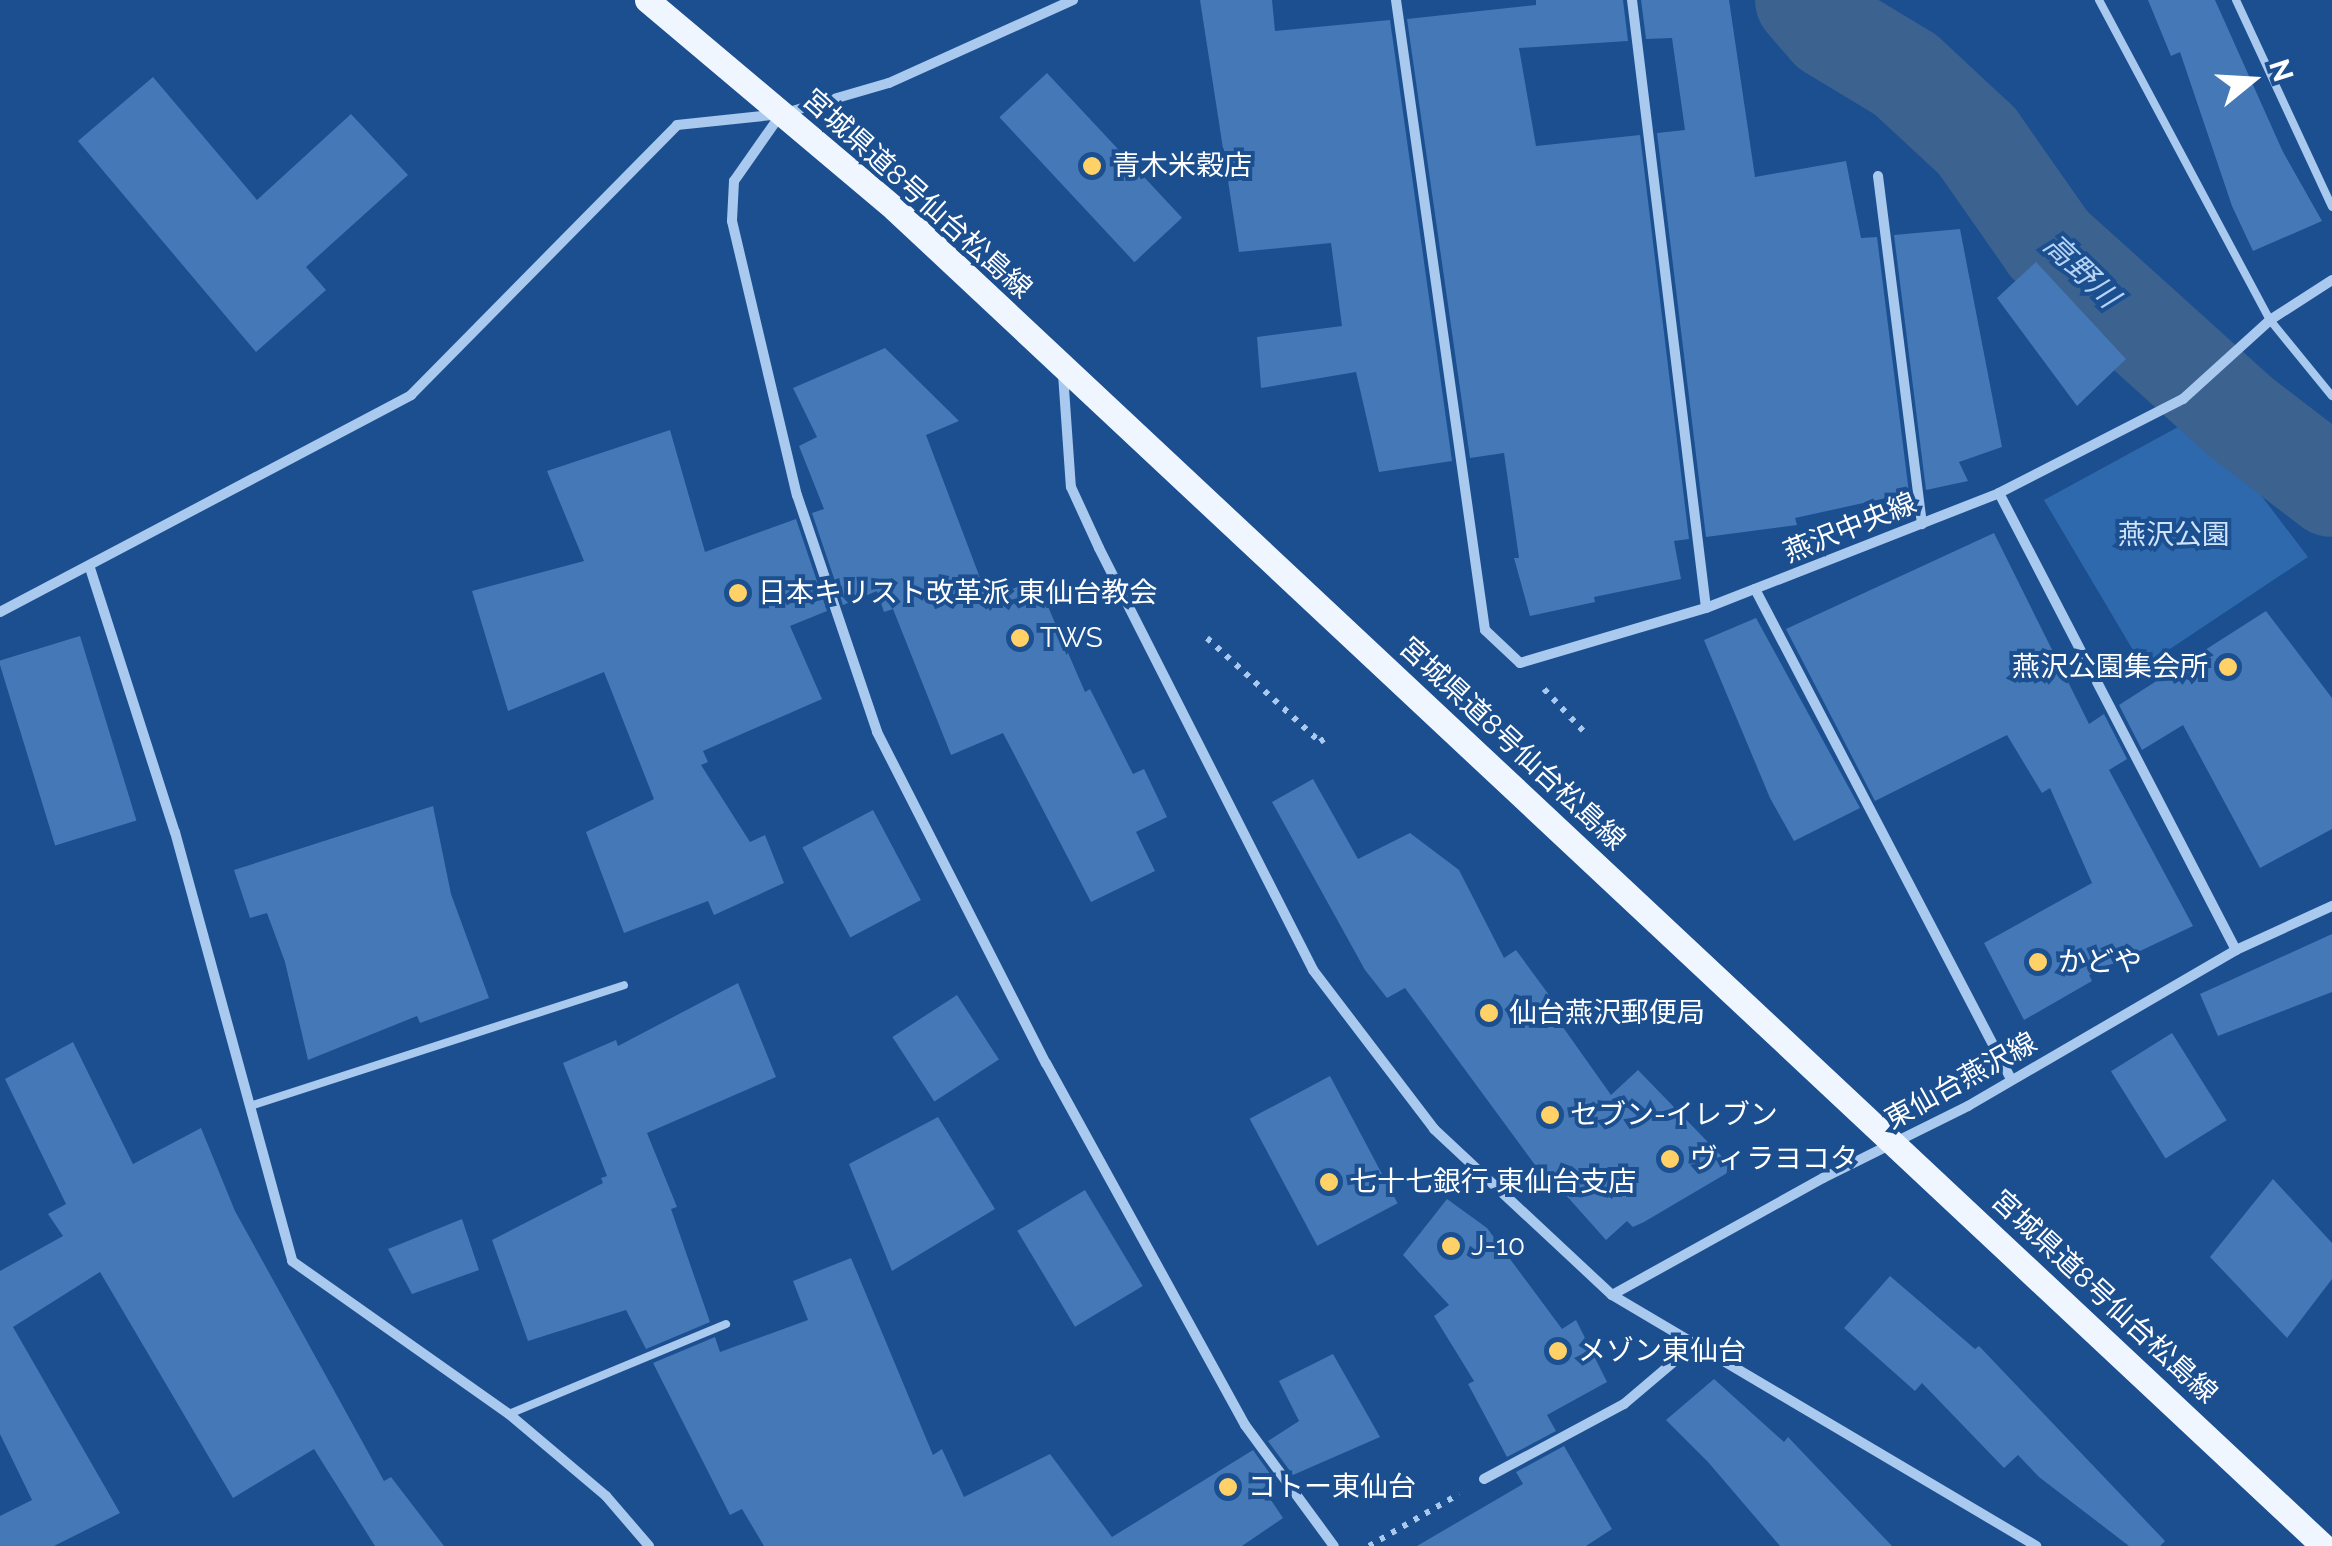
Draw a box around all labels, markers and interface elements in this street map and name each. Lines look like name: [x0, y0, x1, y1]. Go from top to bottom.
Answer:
north arrow: [2202, 30, 2302, 130]
text: N: [2262, 55, 2300, 86]
street label: 宮城県道8号仙台松島線: [796, 82, 1038, 306]
place label: 青木米穀店: [1112, 149, 1252, 183]
marker: 青木米穀店: [1081, 155, 1103, 177]
water label: 高野川: [2036, 227, 2126, 315]
street label: 燕沢中央線: [1779, 486, 1921, 570]
park label: 燕沢公園: [2118, 518, 2230, 552]
place label: 日本キリスト改革派 東仙台教会: [758, 576, 1157, 610]
marker: 日本キリスト改革派 東仙台教会: [727, 582, 749, 604]
place label: TWS: [1040, 621, 1103, 655]
marker: TWS: [1009, 627, 1031, 649]
street label: 宮城県道8号仙台松島線: [1392, 631, 1632, 857]
place label: 燕沢公園集会所: [2012, 650, 2208, 684]
marker: 燕沢公園集会所: [2217, 656, 2239, 678]
place label: かどや: [2058, 945, 2142, 979]
marker: かどや: [2027, 951, 2049, 973]
place label: 仙台燕沢郵便局: [1509, 996, 1705, 1030]
marker: 仙台燕沢郵便局: [1478, 1002, 1500, 1024]
street label: 東仙台燕沢線: [1879, 1026, 2043, 1136]
place label: セブン-イレブン: [1570, 1098, 1778, 1132]
marker: セブン-イレブン: [1539, 1104, 1561, 1126]
place label: ヴィラヨコタ: [1690, 1142, 1858, 1176]
marker: ヴィラヨコタ: [1659, 1148, 1681, 1170]
place label: 七十七銀行 東仙台支店: [1349, 1165, 1636, 1199]
marker: 七十七銀行 東仙台支店: [1318, 1171, 1340, 1193]
street label: 宮城県道8号仙台松島線: [1984, 1184, 2224, 1410]
place label: J-10: [1471, 1229, 1525, 1263]
marker: J-10: [1440, 1235, 1462, 1257]
place label: メゾン東仙台: [1578, 1334, 1746, 1368]
marker: メゾン東仙台: [1547, 1340, 1569, 1362]
place label: コトー東仙台: [1248, 1470, 1416, 1504]
marker: コトー東仙台: [1217, 1476, 1239, 1498]

